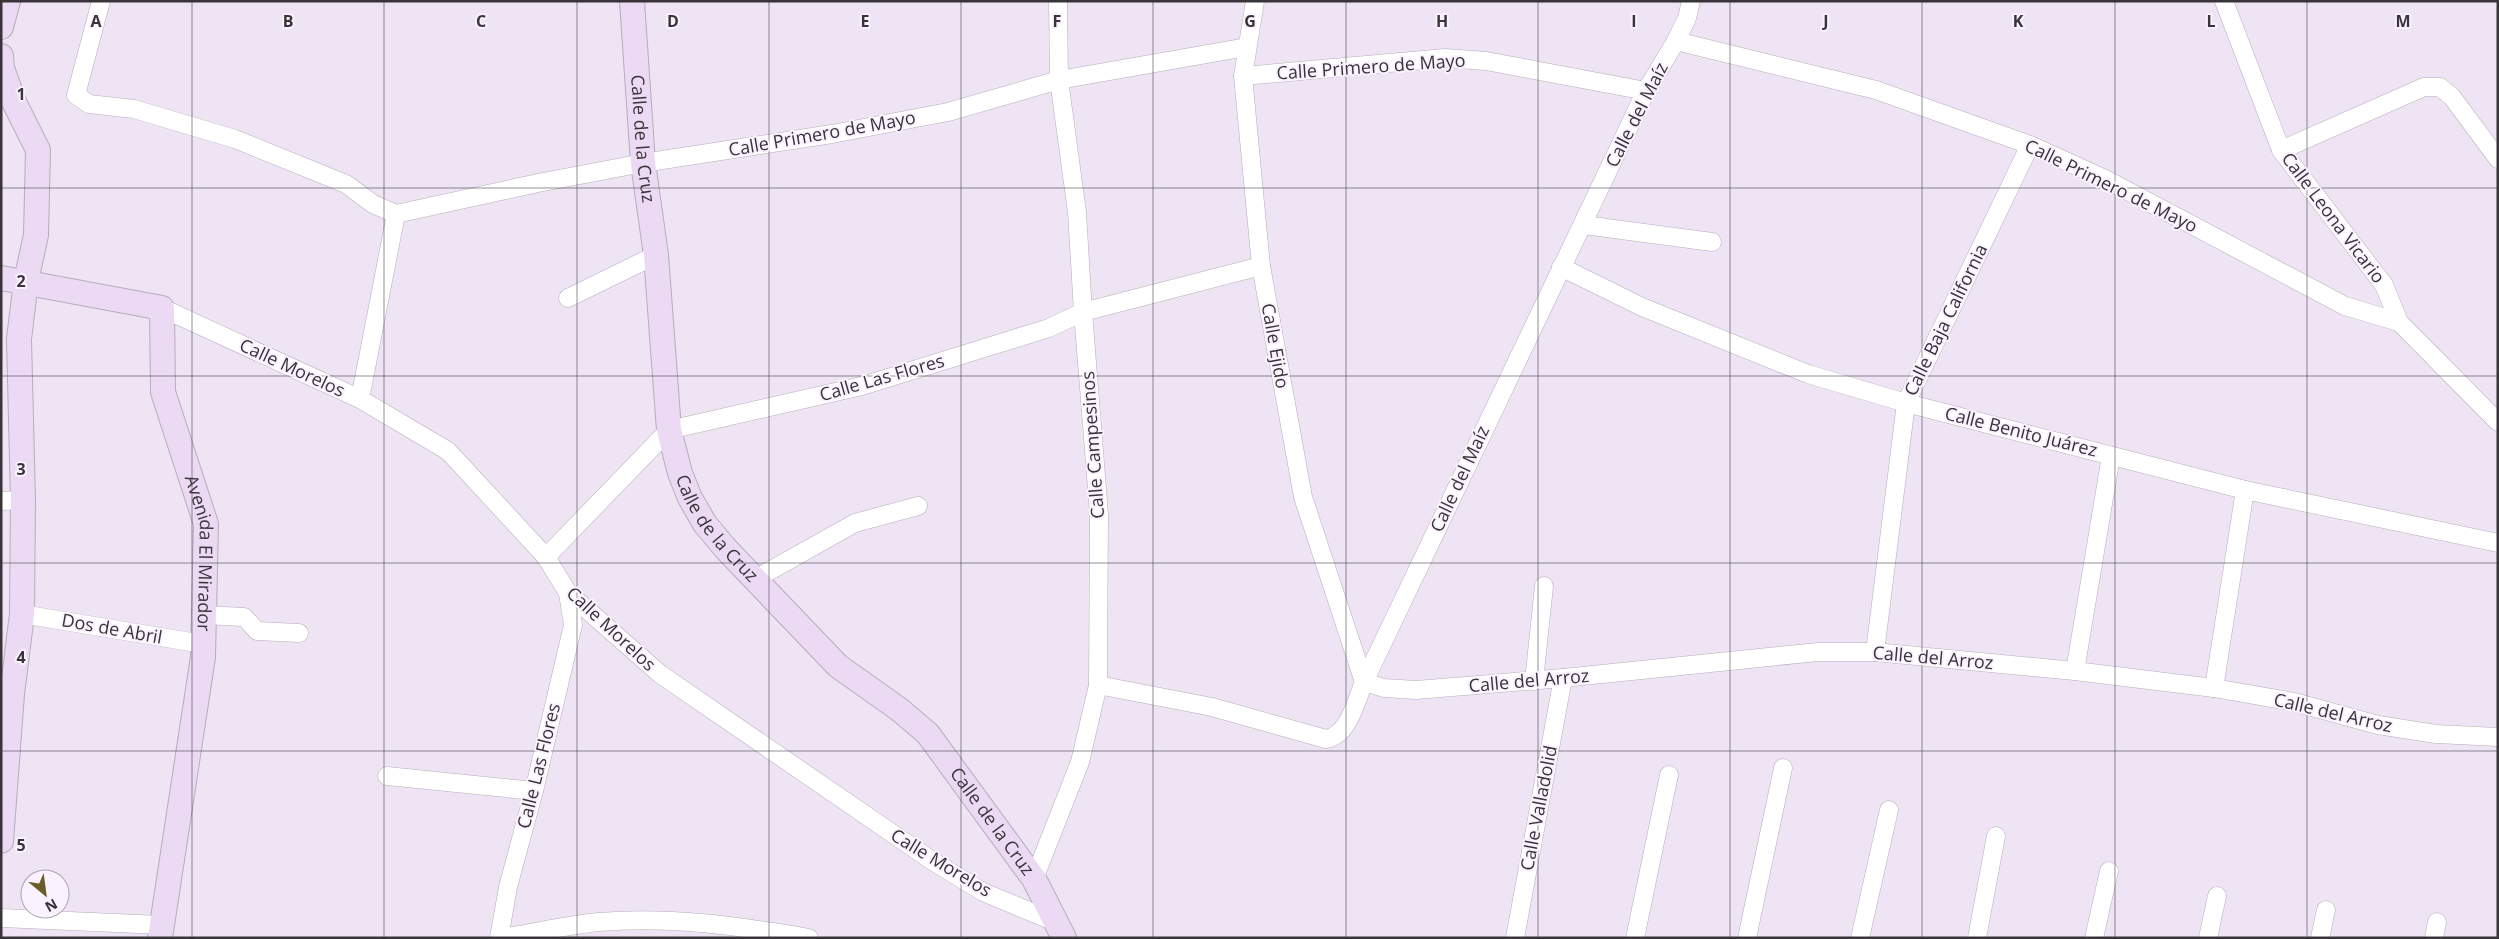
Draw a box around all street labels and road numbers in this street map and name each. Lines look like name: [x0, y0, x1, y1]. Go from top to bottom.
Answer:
street label: Calle Primero de Mayo: [1276, 47, 1466, 85]
street label: Calle del Maíz: [1599, 58, 1673, 171]
street label: Calle de la Cruz: [626, 74, 661, 204]
street label: Calle Primero de Mayo: [726, 105, 917, 161]
street label: Calle Primero de Mayo: [2021, 133, 2202, 237]
street label: Calle Leona Vicario: [2277, 147, 2391, 288]
street label: Calle Baja California: [1898, 240, 1992, 400]
street label: Calle Ejido: [1257, 301, 1295, 390]
street label: Calle Morelos: [236, 332, 349, 402]
street label: Calle Las Flores: [817, 348, 947, 406]
street label: Calle Campesinos: [1075, 370, 1109, 520]
street label: Calle Benito Juárez: [1943, 400, 2100, 462]
street label: Calle del Maíz: [1424, 422, 1494, 536]
street label: Calle de la Cruz: [671, 471, 764, 587]
street label: Avenida El Mirador: [180, 472, 219, 632]
street label: Calle Morelos: [562, 581, 661, 676]
street label: Dos de Abril: [60, 607, 164, 649]
street label: Calle del Arroz: [1872, 640, 1994, 674]
street label: Calle del Arroz: [1468, 663, 1590, 697]
street label: Calle del Arroz: [2272, 687, 2395, 737]
street label: Calle Las Flores: [511, 700, 565, 831]
street label: Calle Valladolid: [1514, 743, 1562, 872]
street label: Calle de la Cruz: [945, 762, 1040, 880]
street label: Calle Morelos: [887, 823, 996, 902]

